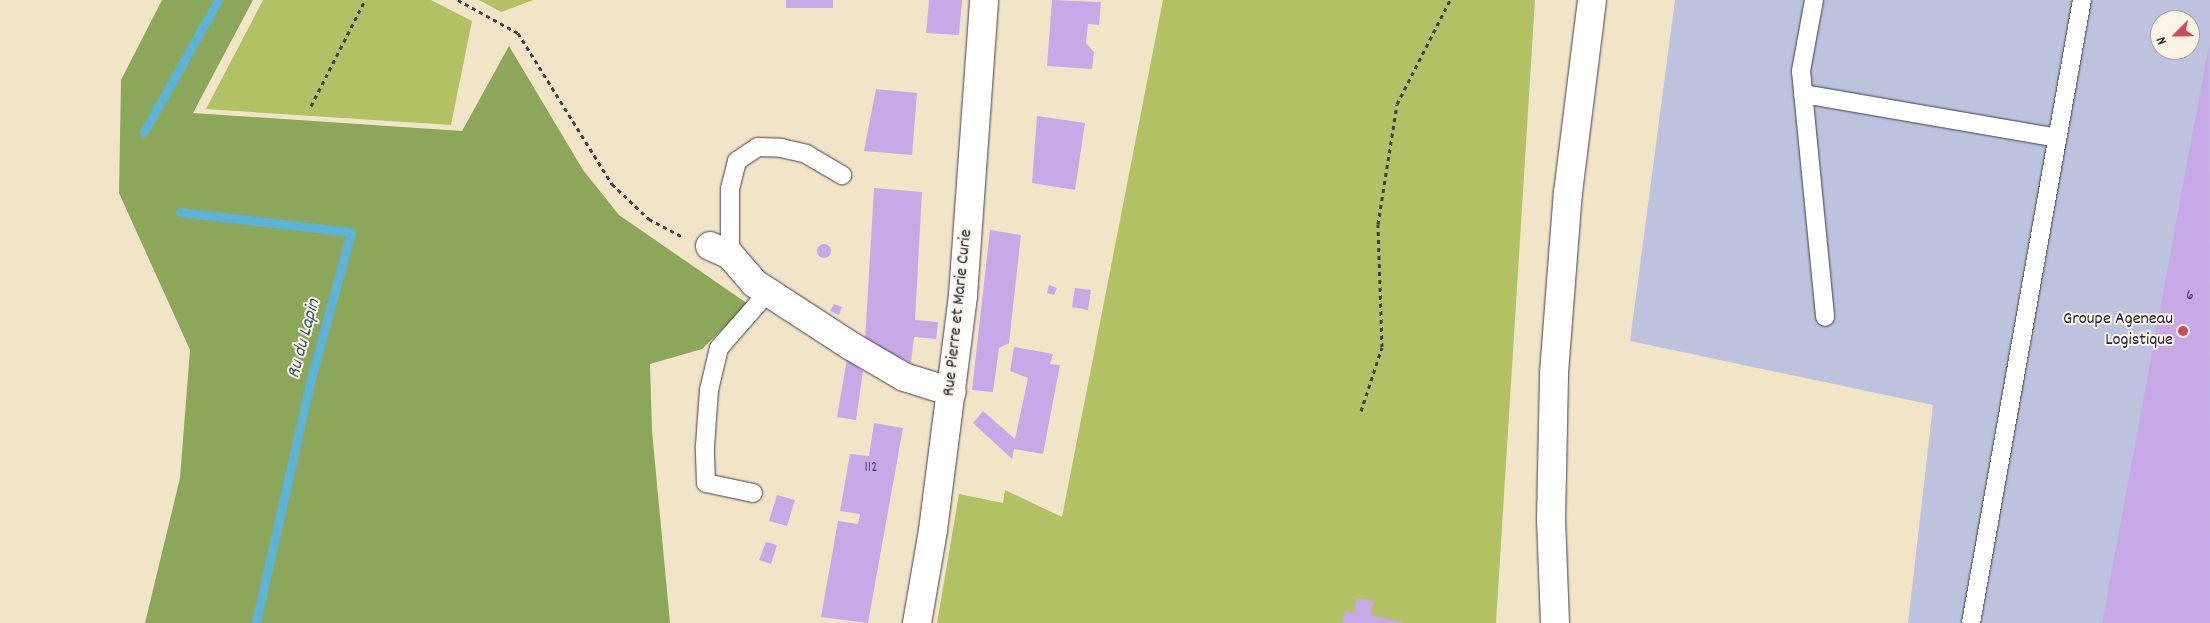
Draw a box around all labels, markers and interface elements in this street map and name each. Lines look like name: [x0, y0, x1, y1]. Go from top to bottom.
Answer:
north arrow: [2150, 10, 2200, 60]
text: N: [2152, 33, 2173, 48]
street label: Rue Pierre et Marie Curie: [940, 229, 978, 397]
house number: 6: [2186, 288, 2194, 306]
water label: Ru du Lapin: [284, 297, 326, 381]
place label: Groupe Ageneau Logistique: [2063, 310, 2173, 352]
marker: Groupe Ageneau Logistique: [2177, 325, 2189, 337]
house number: 112: [864, 460, 878, 478]

